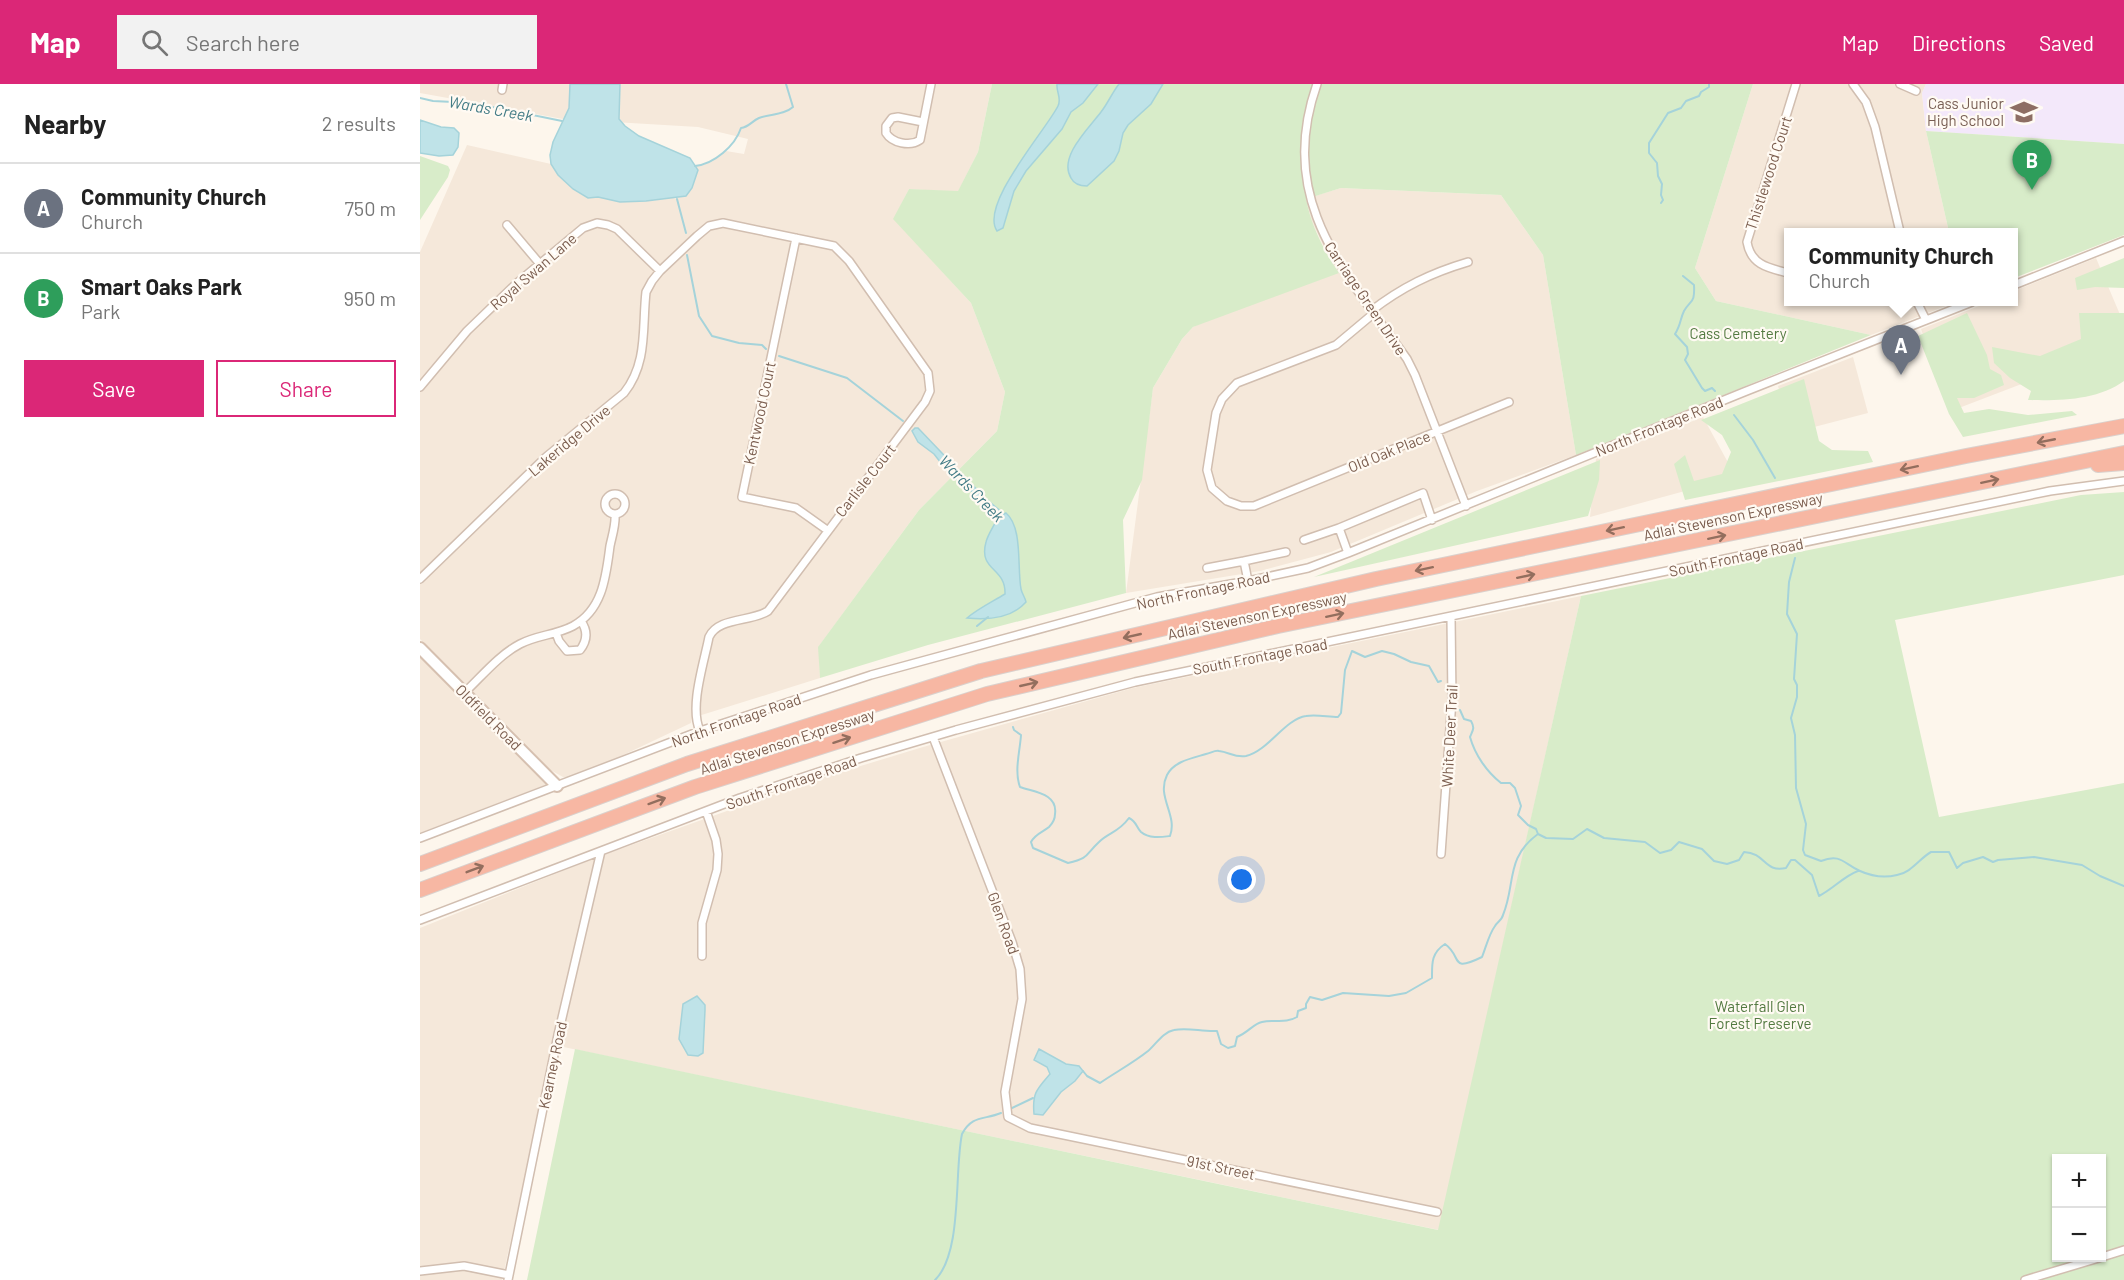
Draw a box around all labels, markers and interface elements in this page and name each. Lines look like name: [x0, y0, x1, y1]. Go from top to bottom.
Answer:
search box: [117, 15, 537, 69]
text: Map: [30, 25, 81, 59]
icon: search: [138, 26, 171, 59]
text: Search here: [186, 29, 300, 55]
text: Map: [1842, 30, 1879, 55]
text: Directions: [1912, 30, 2006, 55]
text: Saved: [2039, 30, 2094, 55]
water label: Wards Creek: [447, 91, 535, 125]
place label: Cass Junior High School: [1927, 94, 2005, 129]
school or university icon: Cass Junior High School: [2009, 97, 2039, 127]
text: Nearby: [24, 108, 106, 139]
text: 2 results: [322, 111, 396, 135]
street label: Thistlewood Court: [1741, 114, 1795, 232]
pin: B: [2012, 141, 2052, 190]
text: Community Church: [81, 183, 266, 209]
text: A: [37, 196, 50, 220]
text: 750 m: [344, 196, 396, 220]
text: Church: [81, 209, 143, 233]
popup: [1784, 228, 2018, 306]
street label: Royal Swan Lane: [486, 229, 580, 313]
street label: Carriage Green Drive: [1321, 238, 1411, 358]
text: Community Church: [1808, 242, 1994, 268]
text: Church: [1808, 268, 1870, 292]
text: Smart Oaks Park: [81, 273, 242, 299]
text: B: [37, 286, 50, 310]
text: 950 m: [343, 286, 396, 310]
text: Park: [81, 299, 120, 323]
park label: Cass Cemetery: [1689, 324, 1787, 342]
pin: A: [1882, 326, 1920, 375]
button: Save: [24, 360, 204, 417]
button: Share: [216, 360, 396, 417]
street label: Kentwood Court: [739, 360, 779, 466]
street label: North Frontage Road: [1593, 392, 1725, 460]
street label: Lakeridge Drive: [524, 401, 614, 479]
street label: Old Oak Place: [1345, 426, 1433, 476]
one-way arrow: [2037, 436, 2056, 447]
street label: Carlisle Court: [831, 440, 899, 520]
water label: Wards Creek: [936, 451, 1009, 525]
one-way arrow: [1900, 463, 1919, 474]
one-way arrow: [1981, 474, 2000, 486]
street label: Adlai Stevenson Expressway: [1642, 488, 1824, 544]
one-way arrow: [1606, 524, 1625, 536]
one-way arrow: [1707, 530, 1726, 542]
street label: South Frontage Road: [1667, 534, 1805, 580]
one-way arrow: [1415, 564, 1434, 576]
street label: North Frontage Road: [1135, 567, 1271, 613]
one-way arrow: [1516, 570, 1535, 581]
street label: Adlai Stevenson Expressway: [1166, 587, 1348, 643]
one-way arrow: [1325, 609, 1344, 620]
one-way arrow: [1123, 631, 1142, 643]
street label: South Frontage Road: [1191, 634, 1329, 678]
one-way arrow: [1019, 678, 1038, 689]
street label: Oldfield Road: [452, 680, 526, 754]
street label: White Deer Trail: [1437, 684, 1461, 788]
street label: North Frontage Road: [669, 689, 803, 751]
street label: Adlai Stevenson Expressway: [697, 704, 877, 778]
one-way arrow: [832, 734, 851, 745]
street label: South Frontage Road: [723, 751, 859, 813]
one-way arrow: [647, 795, 666, 806]
one-way arrow: [465, 863, 483, 874]
your location: [1227, 865, 1256, 894]
street label: Glen Road: [984, 889, 1024, 957]
park label: Waterfall Glen Forest Preserve: [1708, 997, 1812, 1032]
street label: Kearney Road: [534, 1020, 570, 1110]
street label: 91st Street: [1185, 1151, 1257, 1183]
map controls: [2052, 1154, 2106, 1262]
button: +: [2052, 1154, 2106, 1208]
button: −: [2052, 1208, 2106, 1262]

